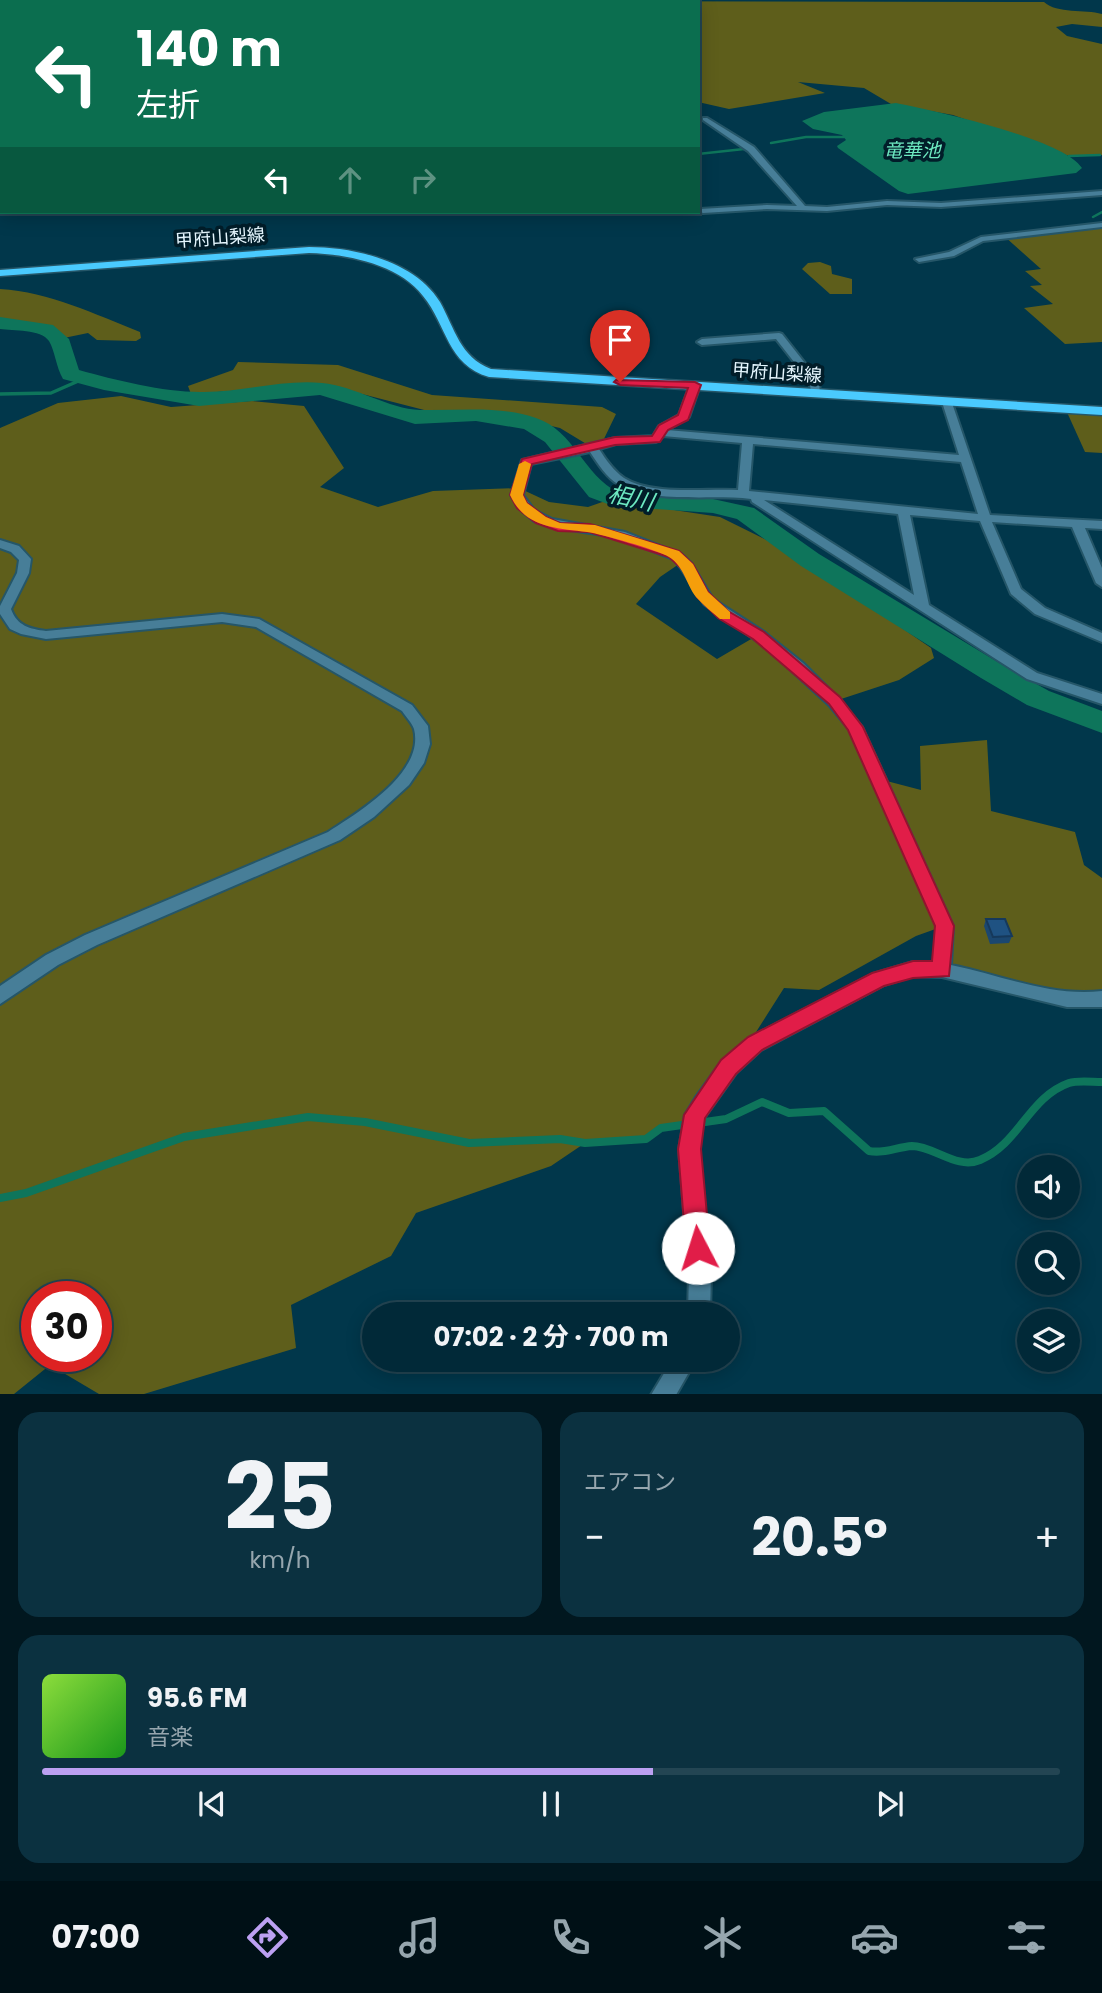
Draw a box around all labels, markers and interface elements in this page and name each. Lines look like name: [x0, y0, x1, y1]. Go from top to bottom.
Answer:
text: 140 m: [136, 15, 282, 83]
icon: left: [21, 28, 112, 119]
text: 左折: [136, 82, 200, 127]
water label: 竜華池: [883, 137, 942, 164]
icon: left: [258, 161, 296, 199]
icon: ahead: [331, 161, 369, 199]
icon: right: [404, 161, 442, 199]
street label: 甲府山梨線: [174, 222, 266, 253]
pin: [590, 310, 650, 382]
icon: arrive: [601, 321, 639, 359]
street label: 甲府山梨線: [731, 357, 823, 388]
water label: 相川: [605, 478, 660, 519]
map controls: [1017, 1155, 1080, 1372]
button: sound: [1017, 1155, 1080, 1218]
position arrow: [661, 1211, 735, 1285]
button: search: [1017, 1232, 1080, 1295]
speed limit sign: 30: [21, 1281, 112, 1372]
button: layers: [1017, 1309, 1080, 1372]
text: 07:02 · 2 分 · 700 m: [434, 1319, 668, 1355]
text: 25: [224, 1433, 336, 1561]
text: エアコン: [584, 1466, 676, 1498]
text: 20.5°: [751, 1501, 888, 1574]
text: −: [584, 1511, 605, 1564]
text: +: [1034, 1511, 1060, 1564]
text: km/h: [249, 1544, 311, 1576]
text: 95.6 FM: [147, 1680, 247, 1716]
text: 音楽: [147, 1721, 193, 1753]
icon: previous: [193, 1785, 231, 1823]
icon: pause: [532, 1785, 570, 1823]
icon: next: [871, 1785, 909, 1823]
icon: directions: [243, 1913, 292, 1962]
icon: music: [395, 1913, 444, 1962]
icon: phone: [546, 1913, 595, 1962]
icon: climate: [698, 1913, 747, 1962]
icon: car: [850, 1913, 899, 1962]
icon: filters: [1002, 1913, 1051, 1962]
text: 07:00: [51, 1914, 140, 1959]

